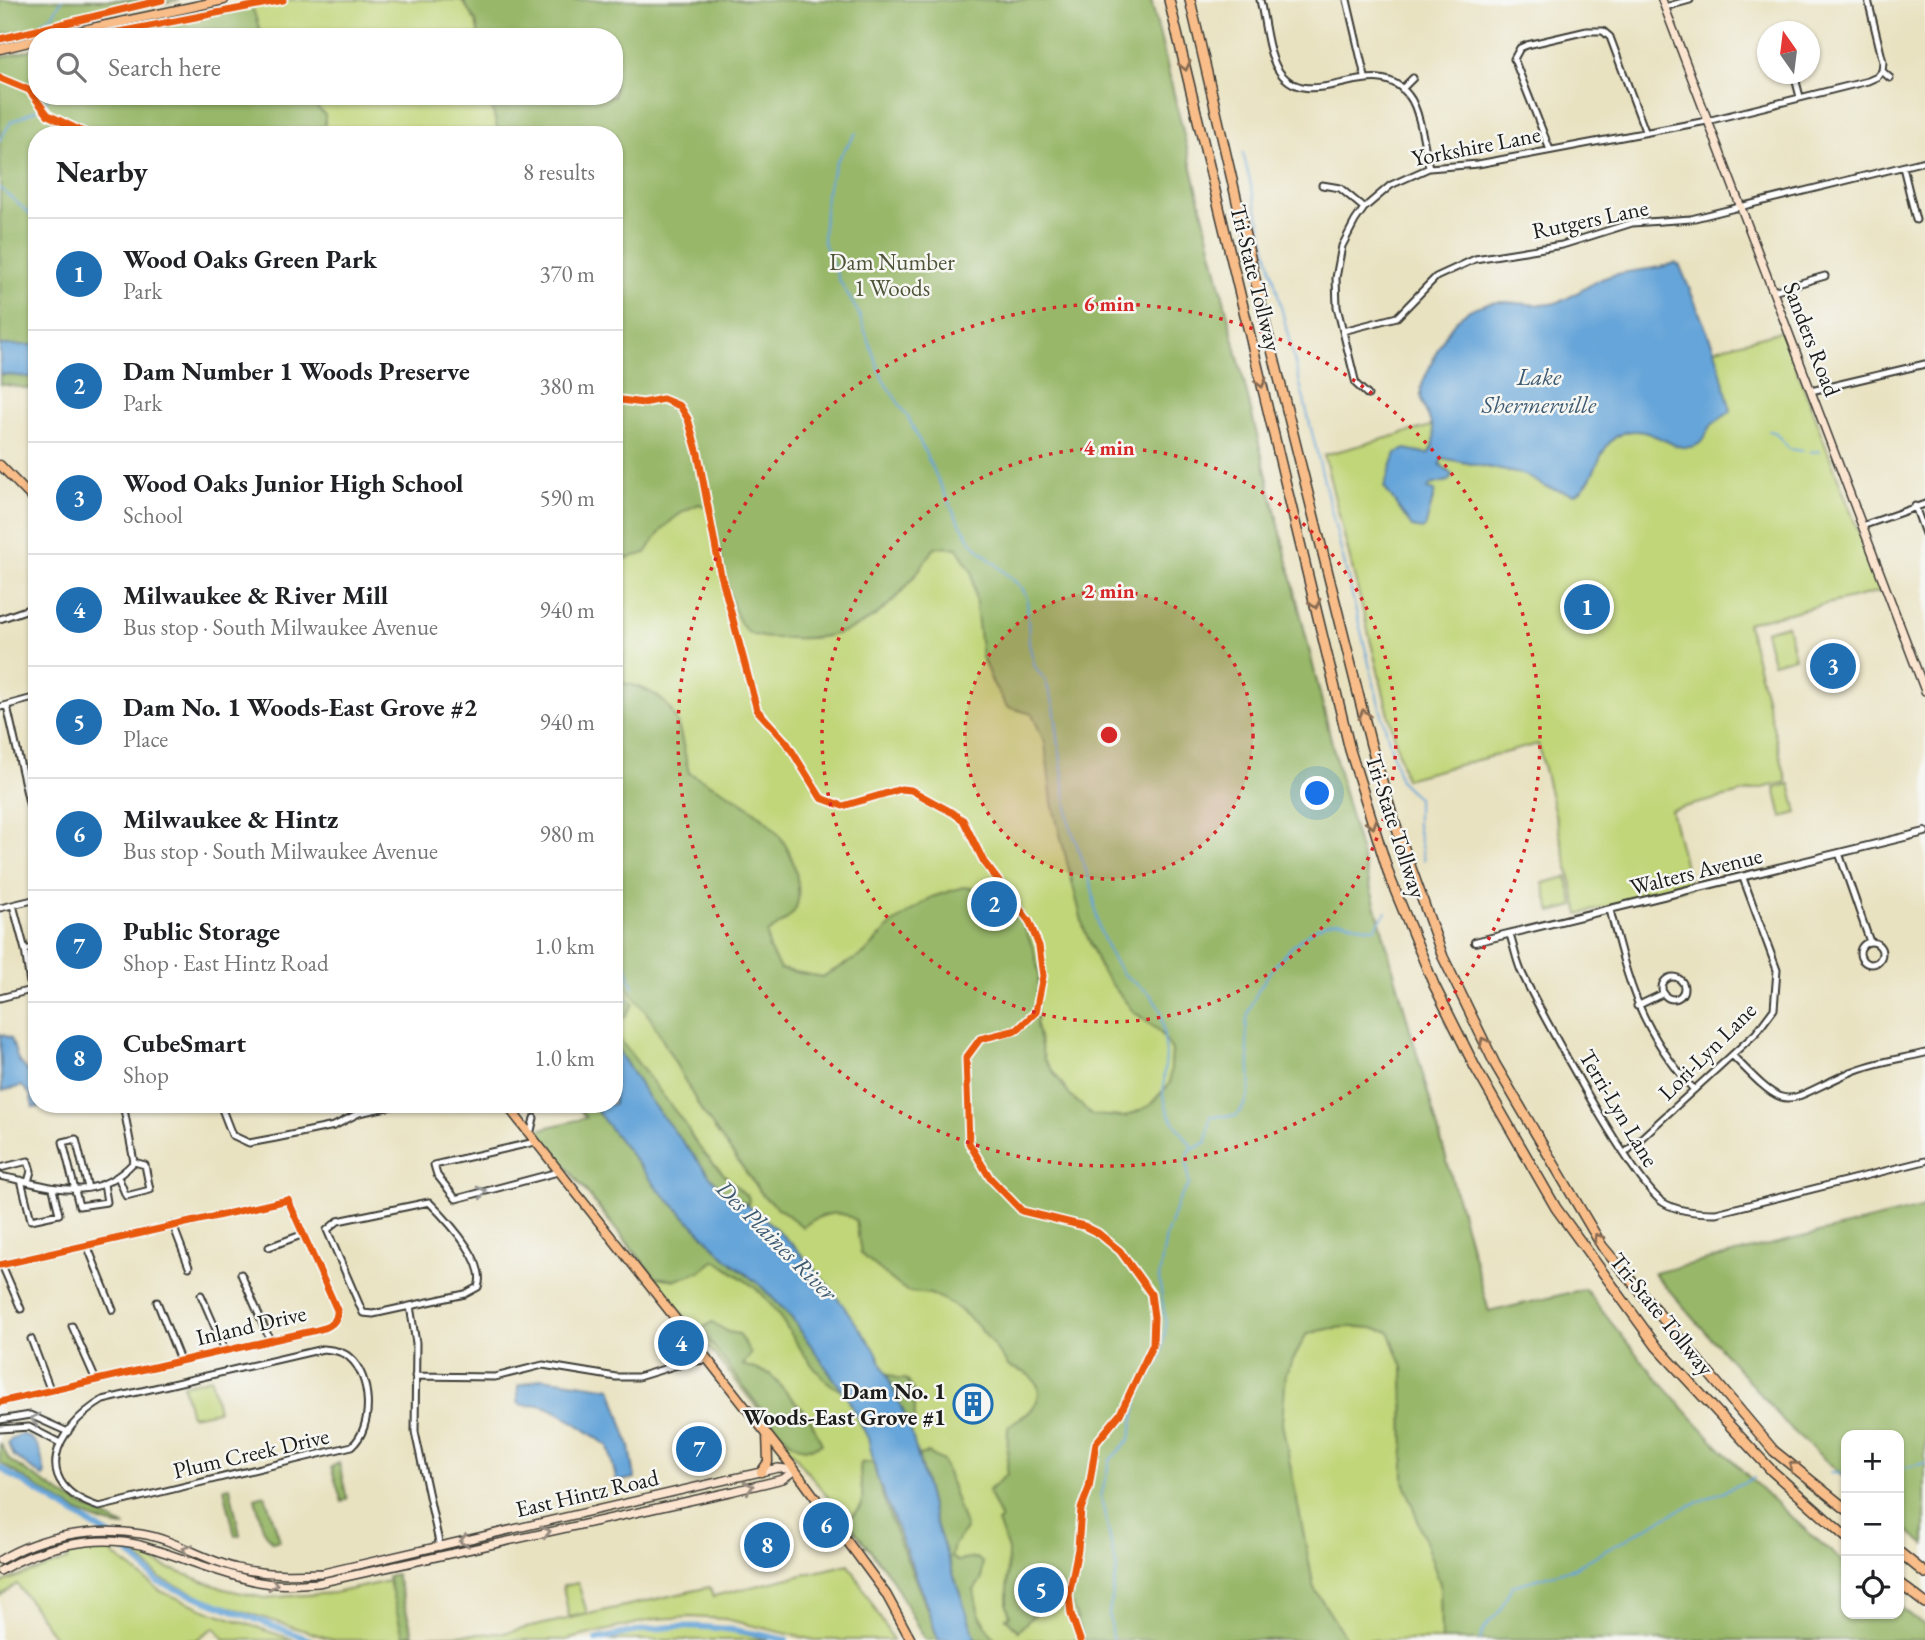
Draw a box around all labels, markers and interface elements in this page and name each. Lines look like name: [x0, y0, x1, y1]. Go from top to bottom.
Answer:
north arrow: [1757, 21, 1820, 84]
search box: [28, 28, 623, 105]
icon: search: [52, 48, 90, 86]
text: Search here: [108, 50, 221, 84]
one-way arrow: [1177, 60, 1191, 72]
street label: Yorkshire Lane: [1409, 119, 1543, 173]
text: Nearby: [56, 152, 148, 191]
text: 8 results: [523, 157, 595, 187]
street label: Rutgers Lane: [1529, 192, 1651, 246]
street label: Tri-State Tollway: [1223, 202, 1289, 355]
text: Wood Oaks Green Park: [123, 242, 377, 276]
park label: Dam Number 1 Woods: [829, 247, 955, 303]
text: 1: [73, 259, 85, 289]
text: 370 m: [539, 259, 595, 289]
text: Park: [123, 276, 162, 306]
street label: Sanders Road: [1776, 277, 1848, 401]
text: 6 min: [1083, 290, 1135, 317]
text: Dam Number 1 Woods Preserve: [123, 354, 470, 388]
water label: Lake Shermerville: [1481, 361, 1597, 420]
text: 2: [73, 371, 85, 401]
text: 380 m: [539, 371, 595, 401]
one-way arrow: [1253, 377, 1267, 389]
text: Park: [123, 388, 162, 418]
text: 4 min: [1083, 434, 1135, 461]
text: Wood Oaks Junior High School: [123, 466, 463, 500]
text: 3: [73, 483, 85, 513]
text: 590 m: [539, 483, 595, 513]
text: School: [123, 500, 183, 530]
text: 2 min: [1083, 577, 1135, 604]
text: Milwaukee & River Mill: [123, 578, 388, 612]
pin: 1: [1564, 581, 1610, 633]
text: 4: [73, 595, 85, 625]
text: 940 m: [539, 595, 595, 625]
one-way arrow: [1307, 598, 1321, 610]
text: Bus stop · South Milwaukee Avenue: [123, 612, 438, 642]
pin: 3: [1810, 640, 1856, 692]
text: Dam No. 1 Woods-East Grove #2: [123, 690, 477, 724]
text: 5: [73, 707, 85, 737]
text: 940 m: [539, 707, 595, 737]
one-way arrow: [1358, 708, 1372, 720]
centre of rings: [1097, 723, 1121, 747]
text: Place: [123, 724, 168, 754]
street label: Tri-State Tollway: [1359, 750, 1434, 903]
your location: [1300, 776, 1334, 810]
text: Milwaukee & Hintz: [123, 802, 338, 836]
one-way arrow: [1364, 817, 1378, 830]
text: 6: [73, 819, 85, 849]
text: 980 m: [539, 819, 595, 849]
text: Bus stop · South Milwaukee Avenue: [123, 836, 438, 866]
street label: Walters Avenue: [1627, 840, 1765, 902]
pin: 2: [971, 878, 1017, 930]
text: Public Storage: [123, 914, 280, 948]
text: 7: [73, 931, 85, 961]
text: 1.0 km: [534, 931, 595, 961]
text: Shop · East Hintz Road: [123, 948, 329, 978]
street label: Lori-Lyn Lane: [1651, 995, 1763, 1107]
text: CubeSmart: [123, 1026, 246, 1060]
one-way arrow: [1478, 1037, 1492, 1049]
text: 8: [73, 1043, 85, 1073]
text: 1.0 km: [534, 1043, 595, 1073]
street label: Terri-Lyn Lane: [1572, 1044, 1666, 1172]
text: Shop: [123, 1060, 169, 1090]
water label: Des Plaines River: [709, 1172, 846, 1309]
one-way arrow: [476, 1186, 488, 1200]
one-way arrow: [1593, 1233, 1606, 1246]
street label: Tri-State Tollway: [1603, 1246, 1721, 1382]
street label: Inland Drive: [193, 1298, 309, 1352]
pin: 4: [658, 1317, 704, 1369]
place label: Dam No. 1 Woods-East Grove #1: [742, 1376, 946, 1432]
building icon: Dam No. 1 Woods-East Grove #1: [952, 1383, 994, 1425]
one-way arrow: [29, 1413, 41, 1427]
street label: Plum Creek Drive: [170, 1420, 332, 1486]
pin: 7: [676, 1423, 722, 1475]
map controls: [1841, 1430, 1904, 1619]
button: +: [1841, 1430, 1904, 1493]
street label: East Hintz Road: [513, 1462, 662, 1524]
one-way arrow: [1789, 1462, 1801, 1475]
one-way arrow: [743, 1481, 755, 1495]
button: −: [1841, 1493, 1904, 1556]
pin: 6: [803, 1499, 849, 1551]
pin: 8: [744, 1519, 790, 1571]
one-way arrow: [540, 1526, 552, 1540]
one-way arrow: [458, 1533, 470, 1547]
one-way arrow: [181, 1544, 194, 1558]
button: locate: [1841, 1556, 1904, 1619]
pin: 5: [1018, 1564, 1064, 1616]
one-way arrow: [267, 1576, 279, 1591]

